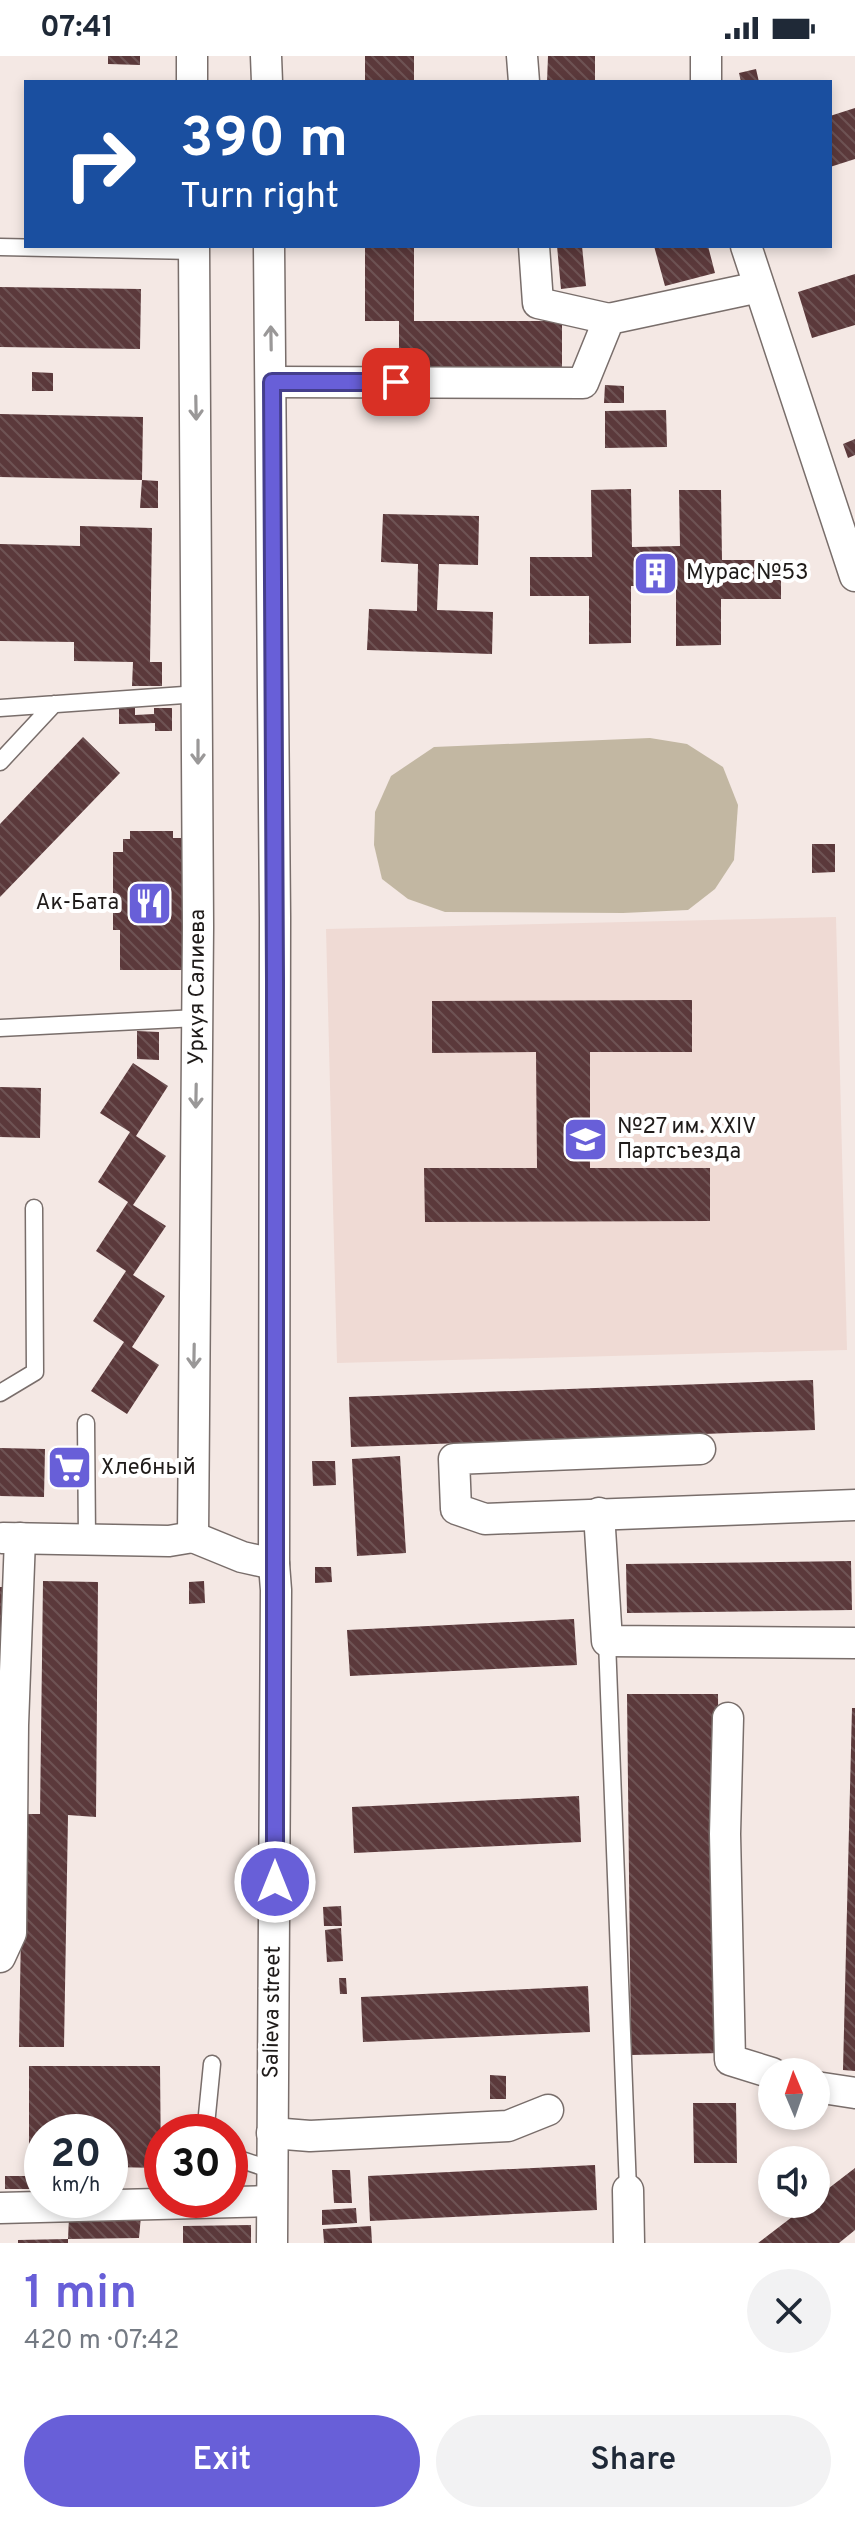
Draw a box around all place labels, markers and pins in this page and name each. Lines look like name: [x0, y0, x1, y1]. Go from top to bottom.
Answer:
pin: [362, 348, 430, 416]
building icon: Мурас №53: [631, 549, 679, 597]
place label: Мурас №53: [686, 560, 808, 587]
restaurant icon: Ак-Бата: [126, 879, 174, 927]
place label: Ак-Бата: [36, 890, 119, 917]
place label: №27 им. XXIV Партсъезда: [617, 1114, 756, 1166]
school or university icon: №27 им. XXIV Партсъезда: [562, 1116, 610, 1164]
supermarket icon: Хлебный: [46, 1444, 94, 1492]
place label: Хлебный: [101, 1455, 196, 1482]

